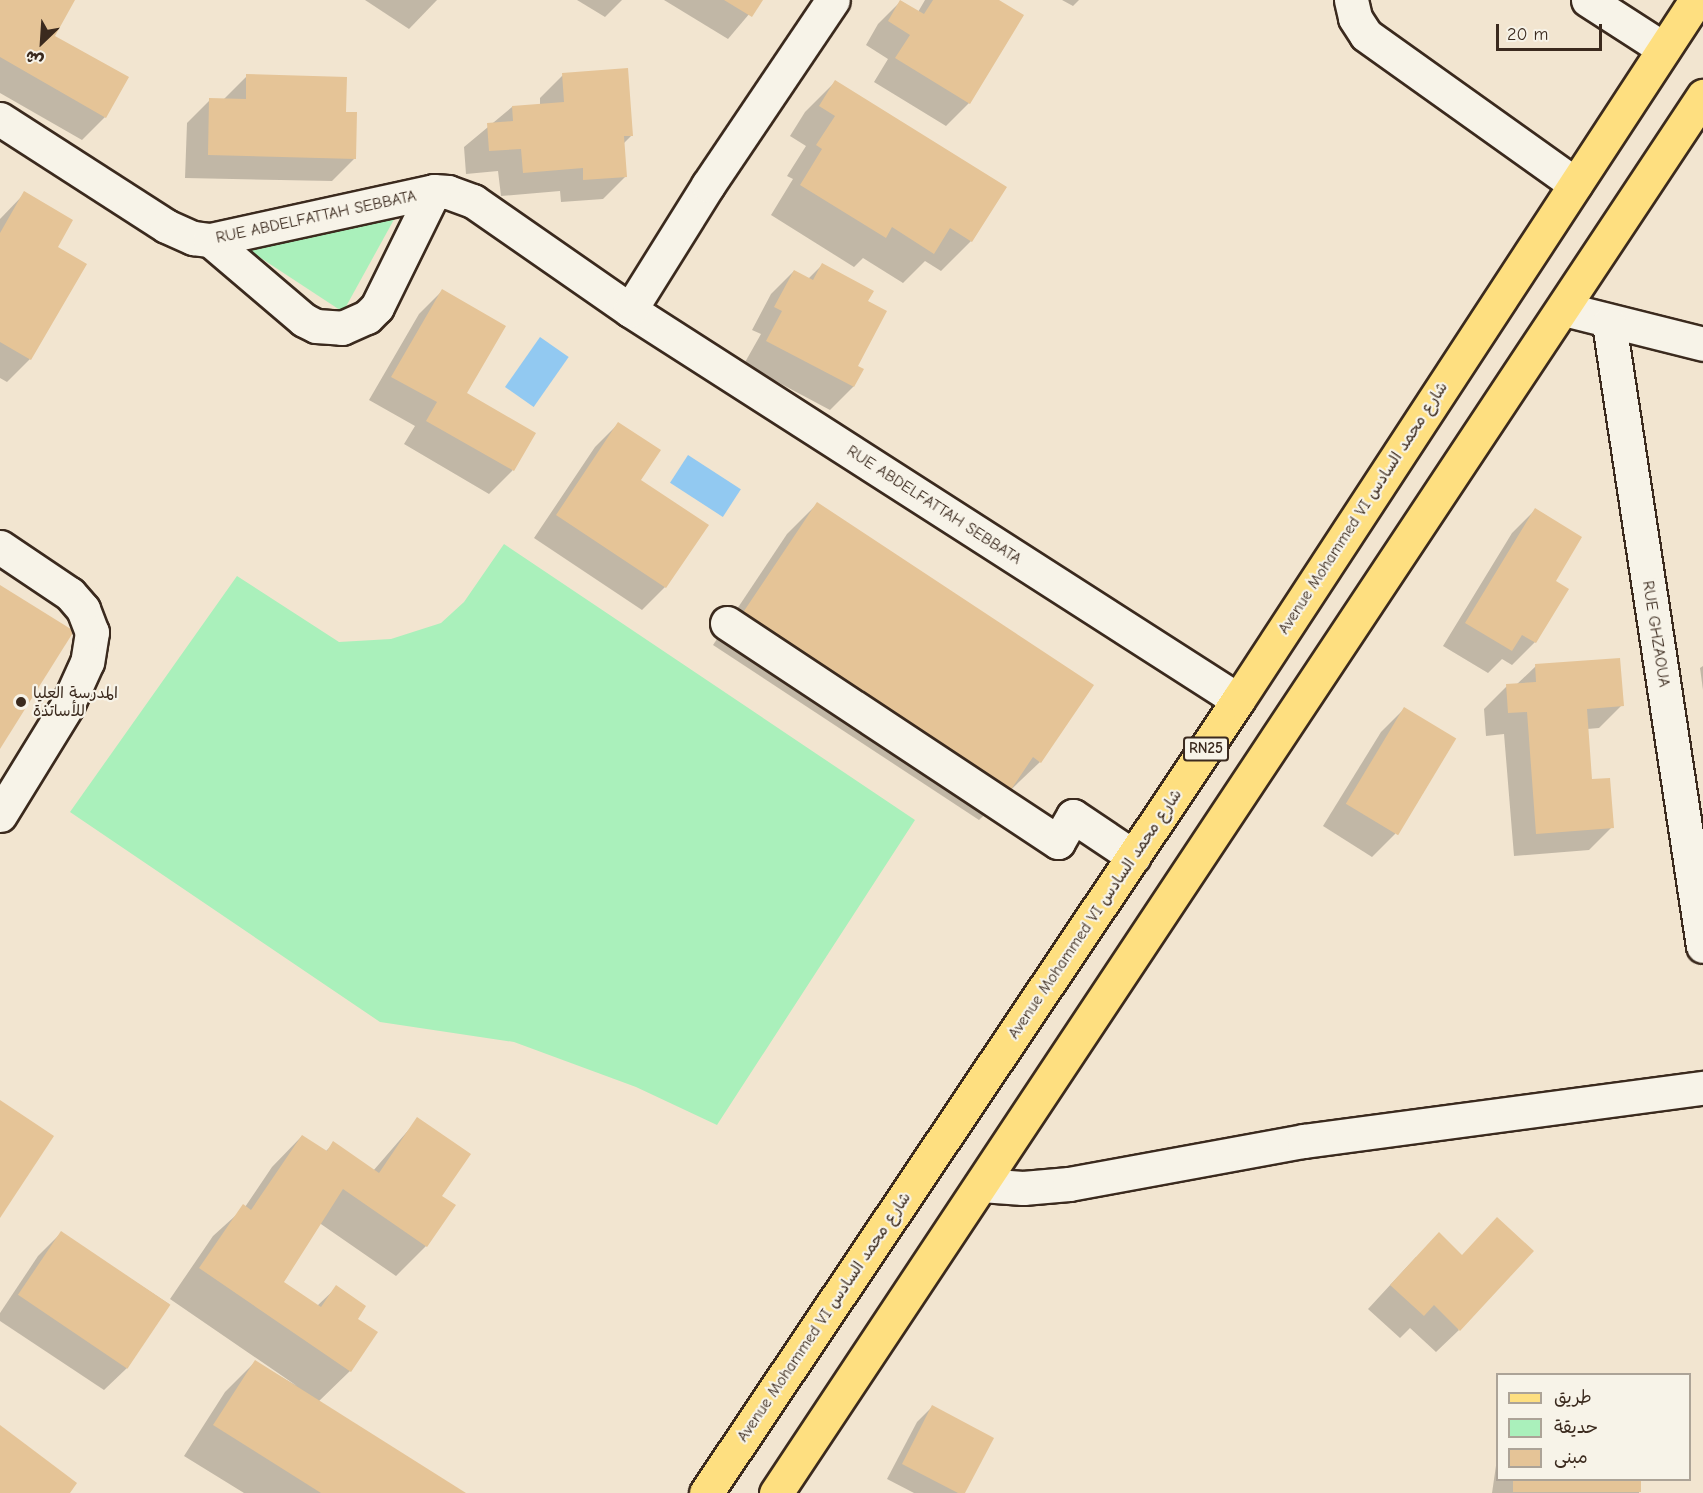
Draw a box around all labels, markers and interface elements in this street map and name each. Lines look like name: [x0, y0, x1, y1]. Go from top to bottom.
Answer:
north arrow: [12, 12, 72, 72]
scale bar: [1499, 12, 1606, 50]
text: 20 m: [1507, 24, 1548, 45]
text: ش: [23, 46, 46, 70]
street label: RUE ABDELFATTAH SEBBATA: [214, 186, 418, 248]
street label: Avenue Mohammed VI شارع محمد السادس: [1274, 378, 1452, 638]
street label: RUE ABDELFATTAH SEBBATA: [843, 441, 1025, 569]
street label: RUE GHZAOUA: [1638, 579, 1674, 689]
place label: المدرسة العليا للأساتذة: [33, 683, 118, 721]
marker: المدرسة العليا للأساتذة: [14, 695, 28, 709]
road number: RN25: [1182, 737, 1230, 761]
street label: Avenue Mohammed VI شارع محمد السادس: [1004, 786, 1186, 1042]
street label: Avenue Mohammed VI شارع محمد السادس: [733, 1189, 915, 1445]
legend: [1496, 1373, 1691, 1481]
text: طريق: [1554, 1387, 1592, 1408]
text: حديقة: [1554, 1417, 1598, 1438]
text: مبنى: [1554, 1447, 1588, 1468]

